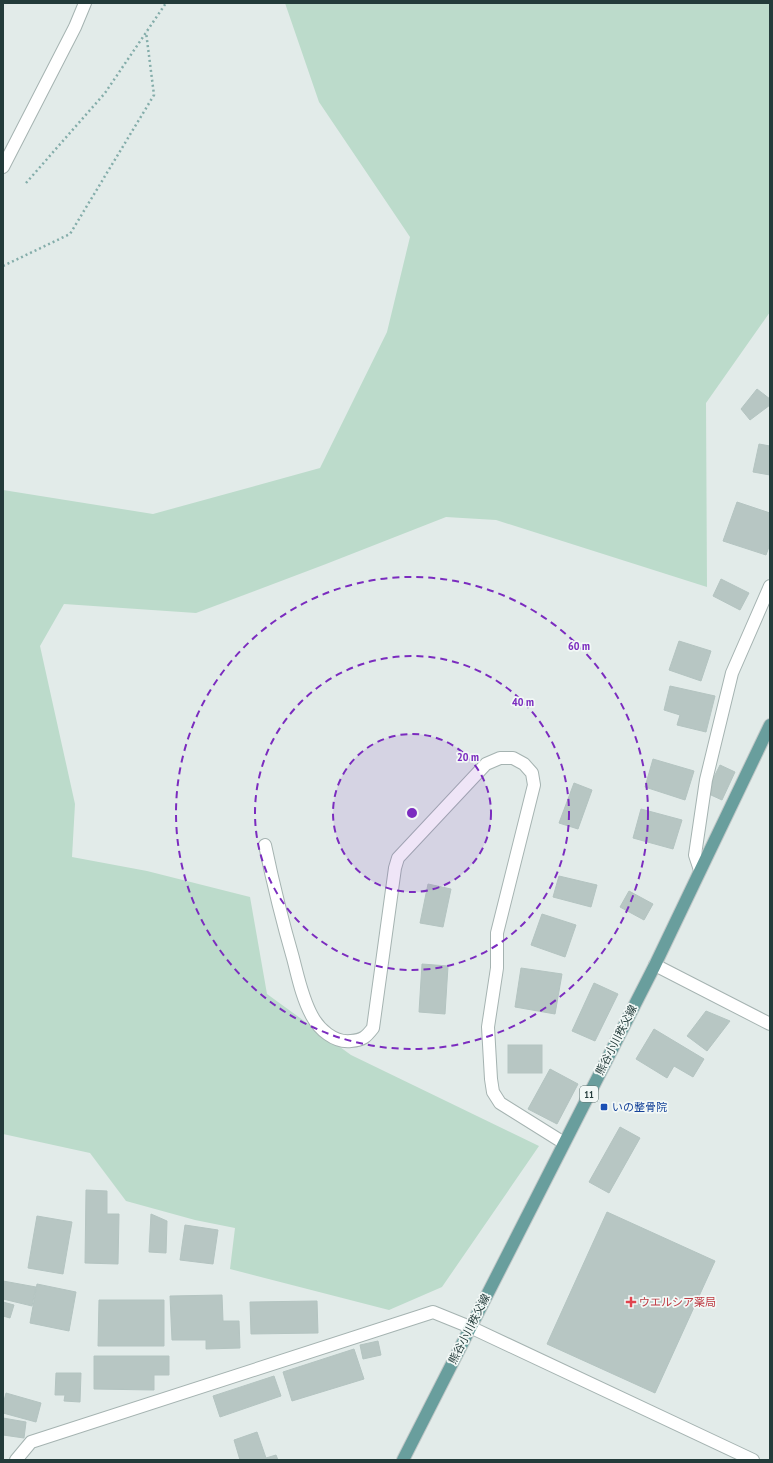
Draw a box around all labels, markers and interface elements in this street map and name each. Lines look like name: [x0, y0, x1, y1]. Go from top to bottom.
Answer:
text: 60 m: [568, 638, 590, 653]
text: 40 m: [512, 694, 534, 709]
text: 20 m: [457, 749, 479, 764]
centre of rings: [405, 806, 419, 820]
street label: 熊谷小川秩父線: [592, 1003, 640, 1077]
road number: 11: [580, 1086, 598, 1102]
place label: いの整骨院: [612, 1100, 667, 1114]
marker: いの整骨院: [599, 1102, 609, 1112]
street label: 熊谷小川秩父線: [445, 1292, 493, 1366]
place label: ウエルシア薬局: [639, 1295, 716, 1309]
marker: ウエルシア薬局: [626, 1297, 636, 1307]

